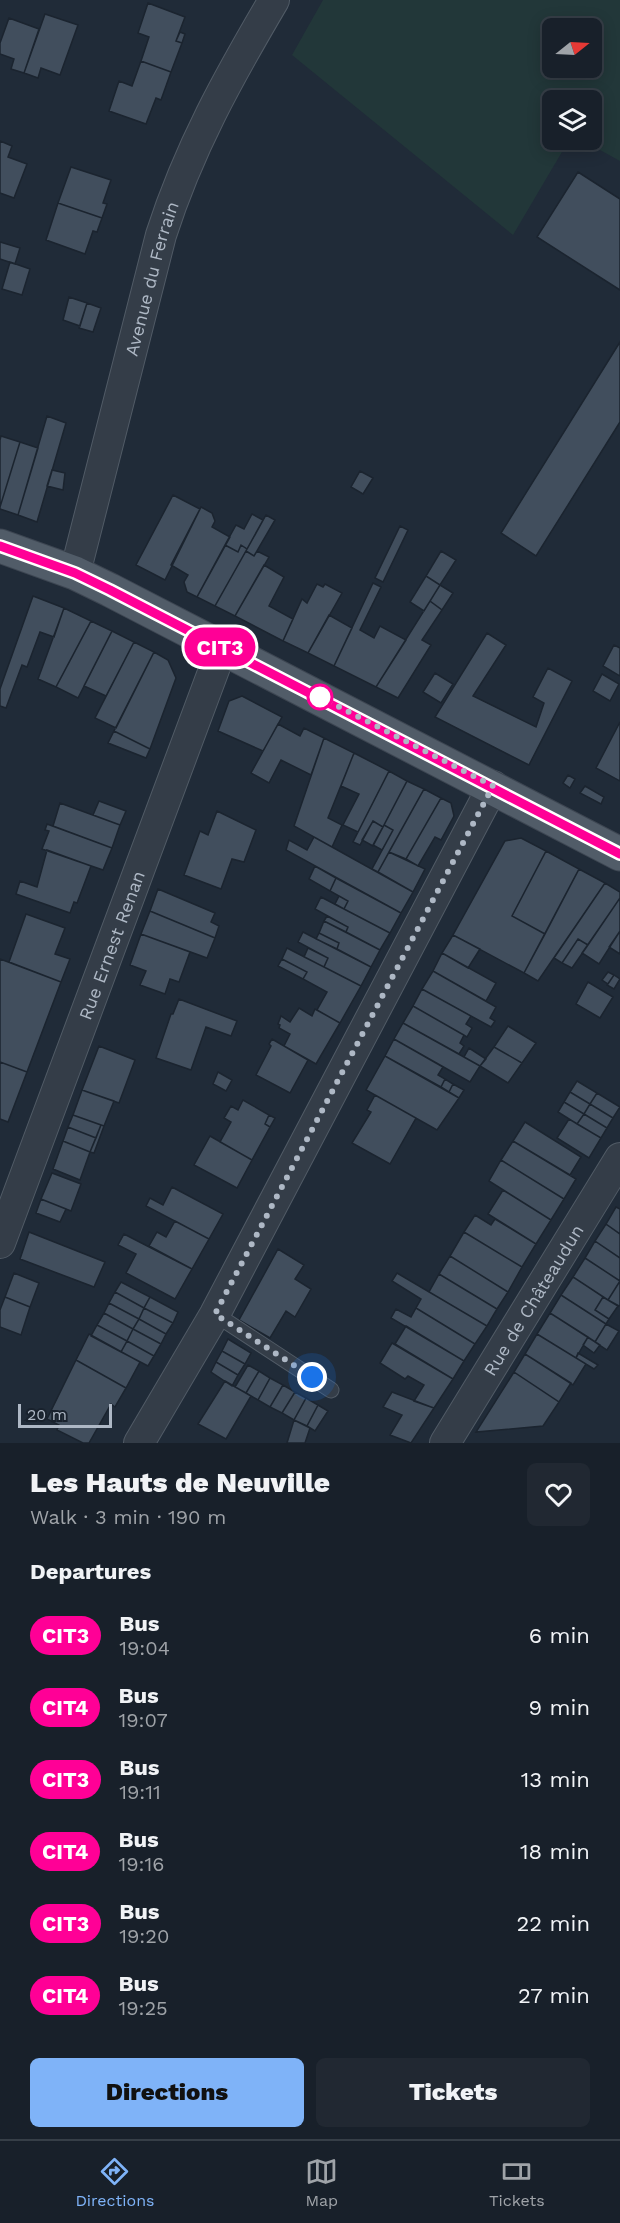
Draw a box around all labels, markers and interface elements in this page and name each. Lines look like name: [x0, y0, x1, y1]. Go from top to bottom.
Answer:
north arrow: [542, 18, 602, 78]
map controls: [542, 18, 602, 150]
button: layers: [542, 90, 602, 150]
street label: Avenue du Ferrain: [120, 198, 182, 358]
line badge: CIT3: [178, 628, 262, 666]
text: CIT3: [196, 635, 244, 660]
unlabelled marker: [307, 684, 333, 710]
street label: Rue Ernest Renan: [74, 868, 149, 1023]
street label: Rue de Châteaudun: [479, 1220, 587, 1379]
your location: [297, 1362, 327, 1392]
scale bar: [18, 1401, 112, 1428]
text: 20 m: [27, 1405, 67, 1424]
button: heart: [527, 1463, 590, 1526]
text: Les Hauts de Neuville: [30, 1466, 330, 1499]
text: Walk · 3 min · 190 m: [30, 1505, 226, 1529]
text: Departures: [30, 1559, 151, 1584]
text: Bus: [119, 1611, 160, 1636]
text: CIT3: [42, 1623, 89, 1648]
text: 6 min: [529, 1623, 590, 1648]
text: 19:04: [119, 1636, 170, 1660]
text: Bus: [118, 1683, 159, 1708]
text: CIT4: [42, 1695, 88, 1720]
text: 9 min: [528, 1695, 590, 1720]
text: 19:07: [118, 1708, 168, 1732]
text: Bus: [119, 1755, 160, 1780]
text: CIT3: [42, 1767, 89, 1792]
text: 13 min: [521, 1767, 590, 1792]
text: 19:11: [119, 1780, 161, 1804]
text: Bus: [118, 1827, 159, 1852]
text: CIT4: [42, 1839, 88, 1864]
text: 18 min: [520, 1839, 590, 1864]
text: 19:16: [118, 1852, 164, 1876]
text: Bus: [119, 1899, 160, 1924]
text: CIT3: [42, 1911, 89, 1936]
text: 22 min: [516, 1911, 590, 1936]
text: 19:20: [119, 1924, 169, 1948]
text: Bus: [118, 1971, 159, 1996]
text: CIT4: [42, 1983, 88, 2008]
text: 27 min: [518, 1983, 590, 2008]
text: 19:25: [118, 1996, 168, 2020]
button: Directions: [30, 2058, 304, 2127]
button: Tickets: [316, 2058, 590, 2127]
tab: Directions: [75, 2155, 154, 2210]
tab: Map: [305, 2155, 338, 2210]
tab: Tickets: [489, 2155, 545, 2210]

